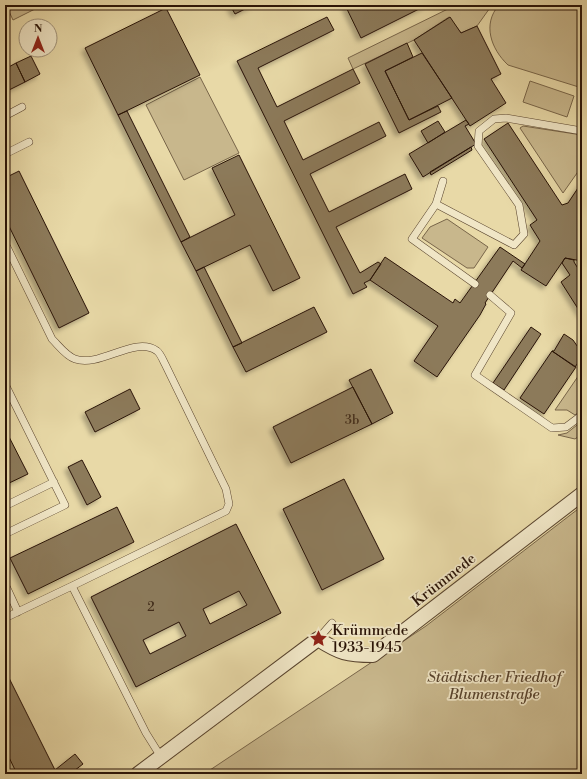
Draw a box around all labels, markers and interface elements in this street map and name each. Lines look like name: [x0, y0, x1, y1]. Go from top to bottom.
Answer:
north arrow: [18, 18, 58, 58]
text: N: [34, 22, 43, 36]
house number: 3b: [345, 412, 359, 428]
street label: Krümmede: [408, 549, 480, 611]
house number: 2: [147, 599, 155, 615]
place label: Krümmede 1933-1945: [332, 621, 408, 657]
place icon: Krümmede 1933-1945: [309, 629, 329, 649]
park label: Städtischer Friedhof Blumenstraße: [427, 668, 565, 704]

